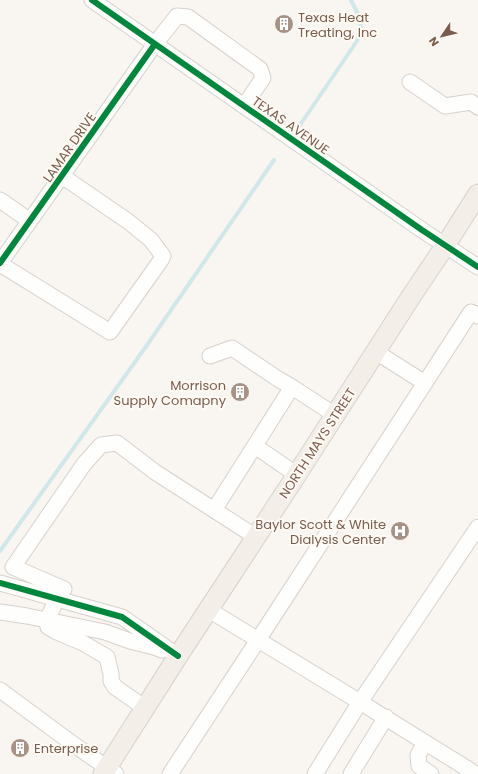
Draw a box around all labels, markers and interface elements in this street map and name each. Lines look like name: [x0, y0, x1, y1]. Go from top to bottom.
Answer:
place label: Texas Heat Treating, Inc: [298, 8, 377, 42]
building icon: Texas Heat Treating, Inc: [273, 13, 295, 35]
north arrow: [422, 16, 462, 56]
text: N: [425, 34, 443, 50]
street label: TEXAS AVENUE: [248, 92, 333, 159]
street label: LAMAR DRIVE: [38, 108, 101, 186]
place label: Morrison Supply Comapny: [114, 376, 227, 410]
building icon: Morrison Supply Comapny: [229, 381, 251, 403]
street label: NORTH MAYS STREET: [274, 384, 360, 502]
place label: Baylor Scott & White Dialysis Center: [255, 515, 386, 549]
hospital icon: Baylor Scott & White Dialysis Center: [389, 520, 411, 542]
building icon: Enterprise: [9, 737, 31, 759]
place label: Enterprise: [34, 739, 98, 758]

